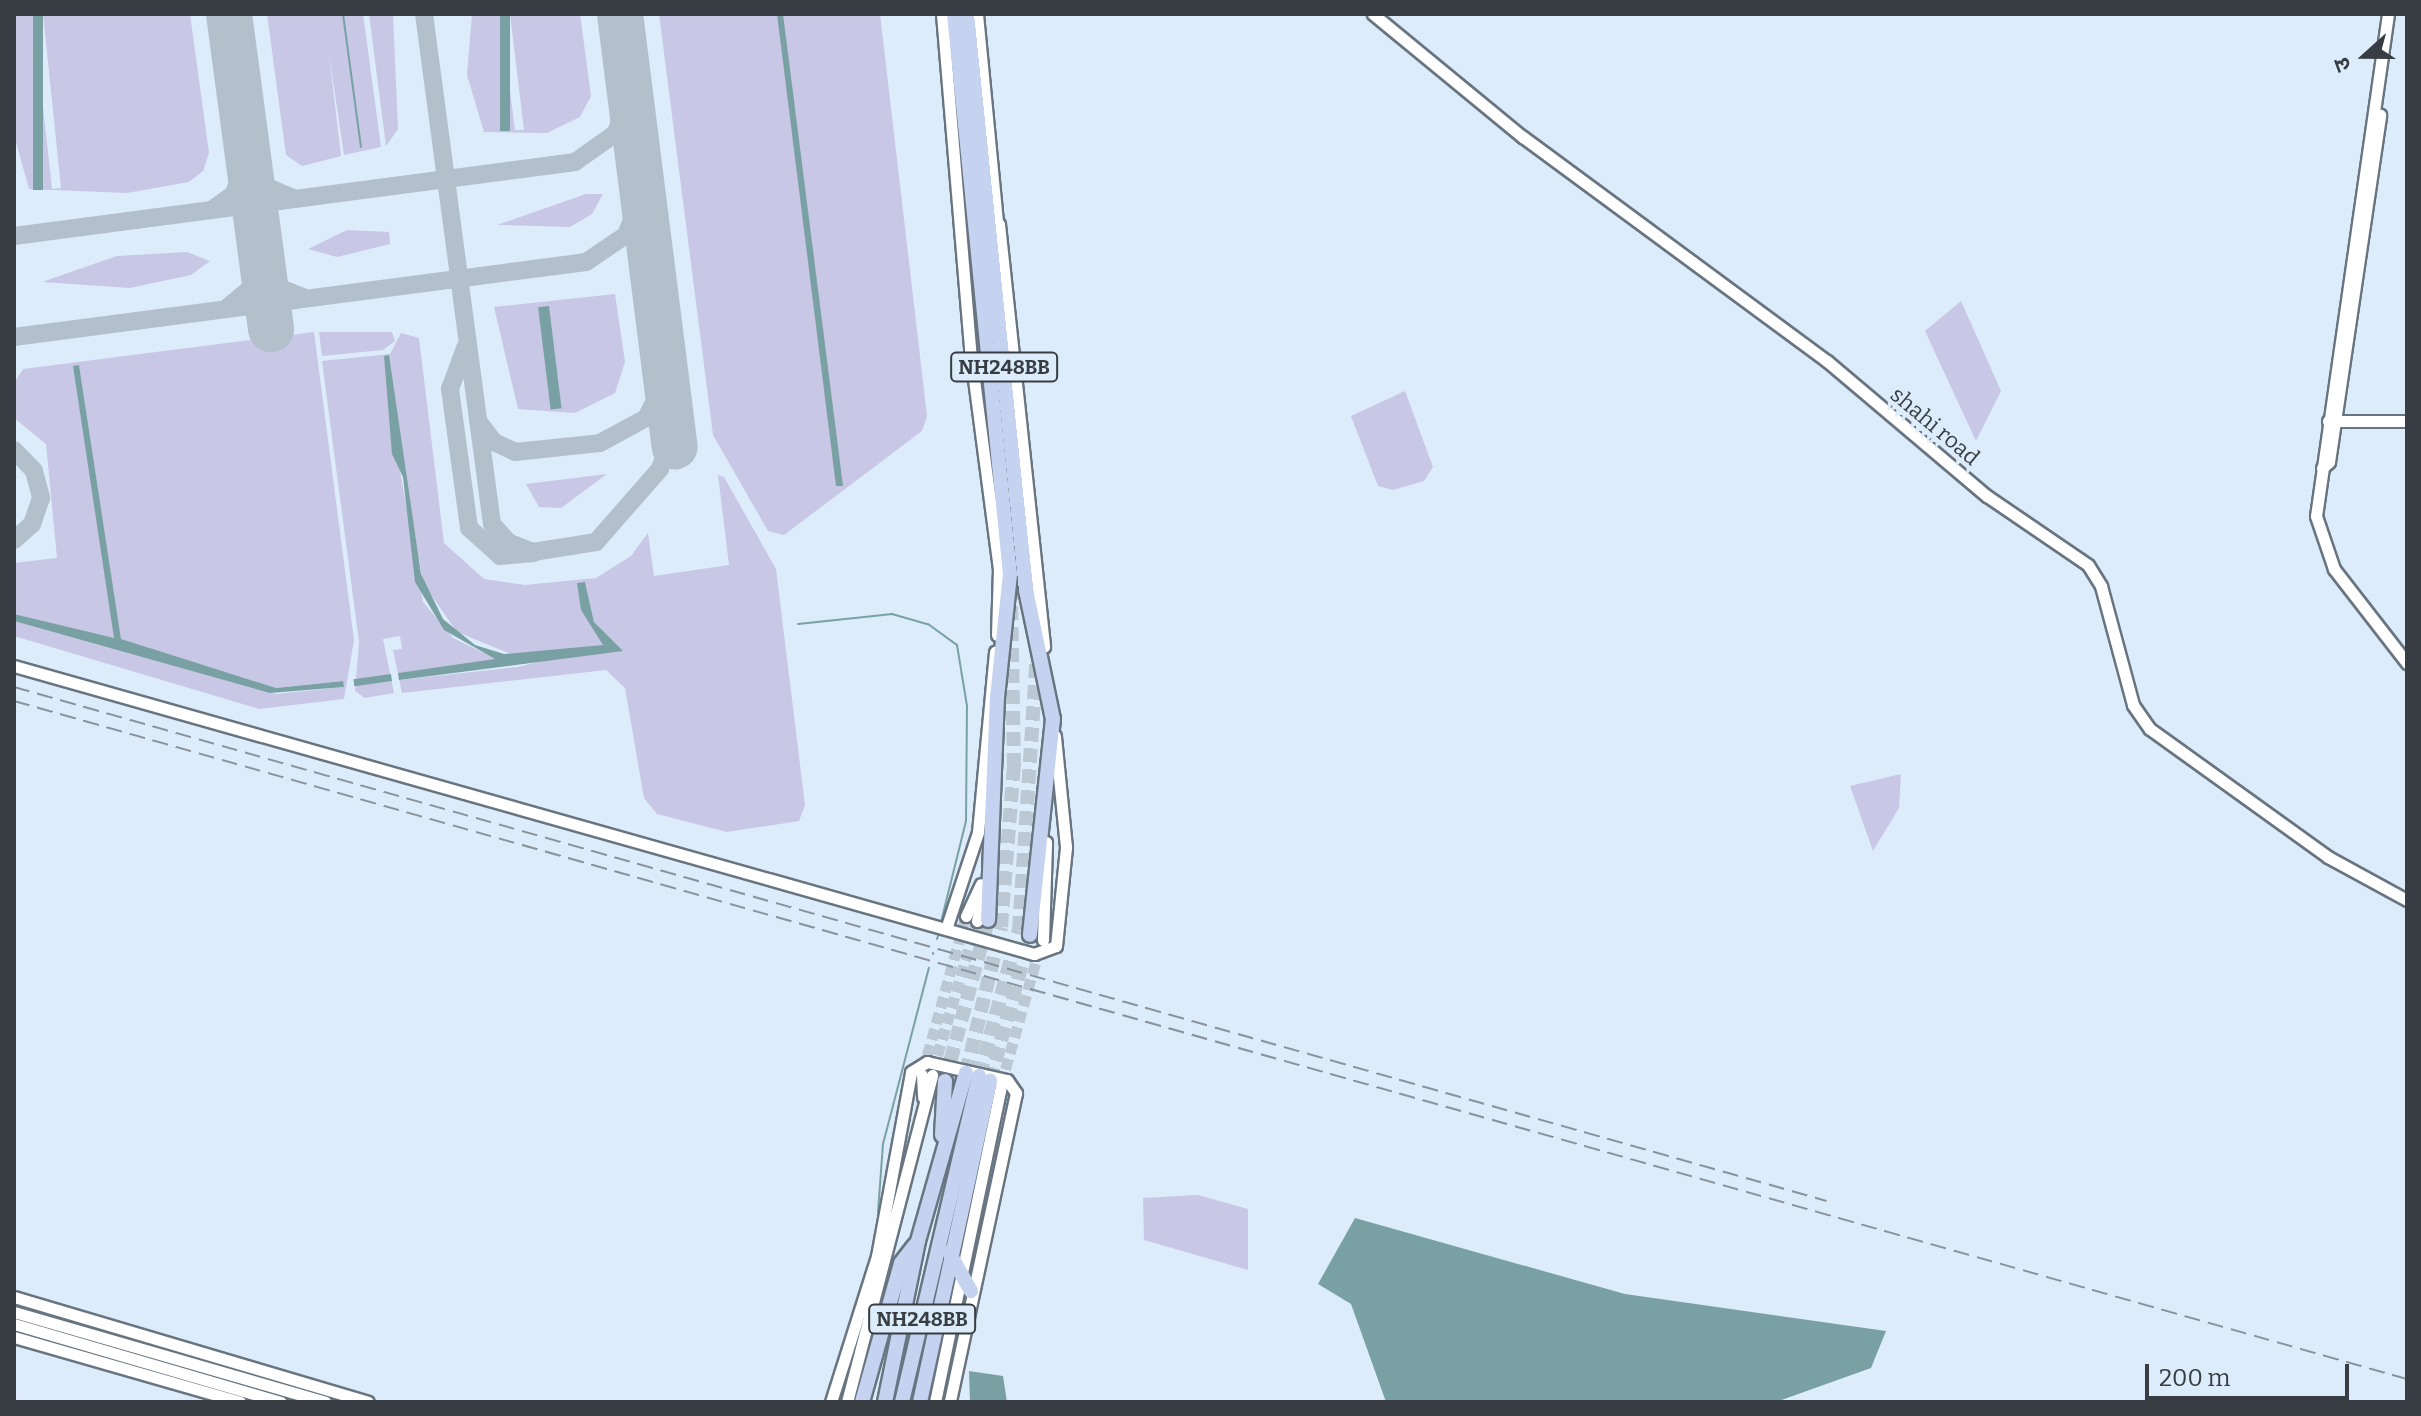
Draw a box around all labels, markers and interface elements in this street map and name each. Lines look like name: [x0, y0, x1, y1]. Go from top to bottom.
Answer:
north arrow: [2325, 16, 2405, 96]
text: उ: [2327, 54, 2357, 76]
road number: NH248BB: [950, 351, 1058, 383]
street label: shahi road: [1885, 381, 1985, 471]
road number: NH248BB: [868, 1303, 976, 1335]
scale bar: [2149, 1348, 2353, 1398]
text: 200 m: [2159, 1364, 2231, 1392]

